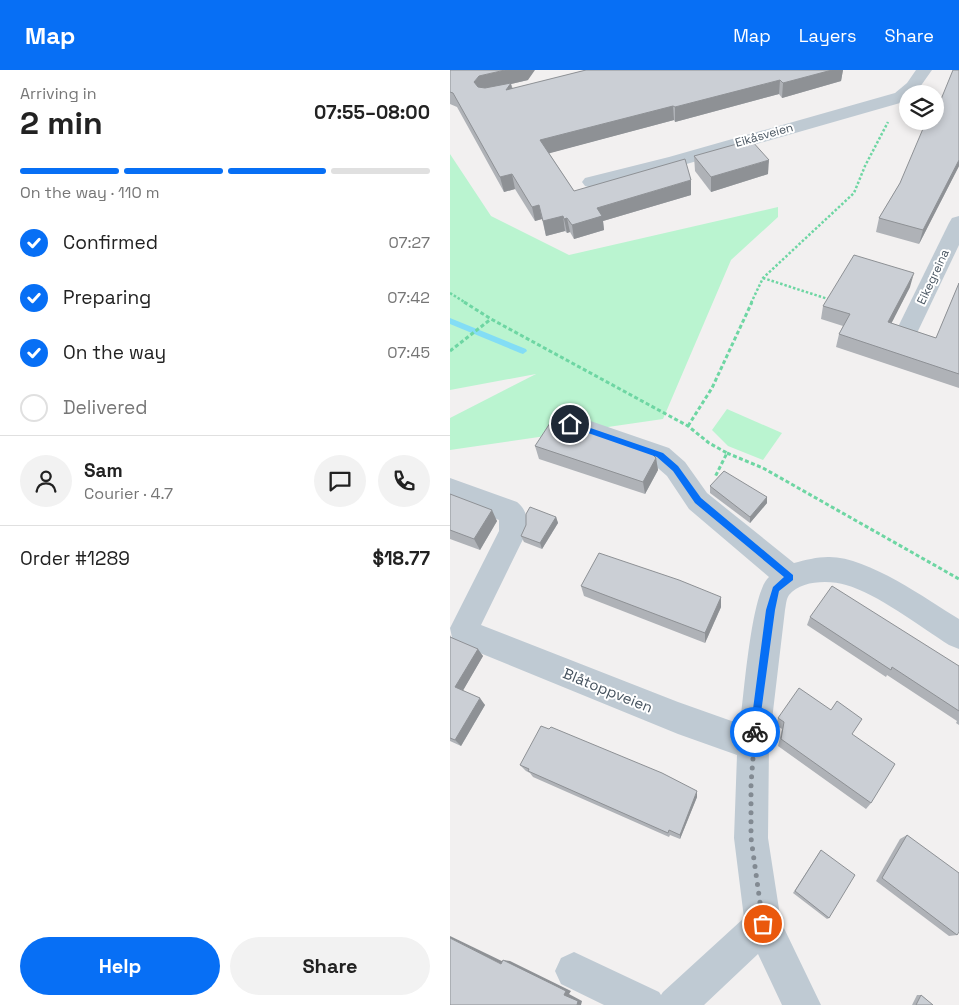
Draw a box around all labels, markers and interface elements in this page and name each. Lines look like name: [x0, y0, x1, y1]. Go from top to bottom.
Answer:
text: Map: [25, 20, 75, 51]
text: Map: [733, 24, 771, 47]
text: Layers: [799, 24, 856, 47]
text: Share: [884, 24, 934, 47]
text: Arriving in: [20, 83, 97, 104]
map controls: [899, 85, 944, 130]
button: layers: [899, 85, 944, 130]
text: 07:55–08:00: [314, 100, 430, 125]
text: 2 min: [20, 103, 103, 143]
street label: Eikåsveien: [733, 119, 795, 151]
text: On the way · 110 m: [20, 182, 160, 203]
icon: check: [20, 229, 48, 257]
text: Confirmed: [63, 230, 158, 255]
text: 07:27: [388, 232, 430, 253]
street label: Eikegreina: [913, 247, 953, 307]
icon: check: [20, 284, 48, 312]
text: Preparing: [63, 285, 151, 310]
text: 07:42: [387, 287, 430, 308]
icon: check: [20, 339, 48, 367]
text: On the way: [63, 340, 166, 365]
text: 07:45: [387, 342, 430, 363]
text: Delivered: [63, 395, 148, 420]
pin: [549, 403, 591, 445]
icon: home: [556, 410, 584, 438]
button: person: [20, 455, 72, 507]
button: chat: [314, 455, 366, 507]
button: phone: [378, 455, 430, 507]
text: Sam: [84, 458, 123, 483]
text: Courier · 4.7: [84, 483, 173, 504]
text: Order #1289: [20, 546, 130, 571]
text: $18.77: [372, 546, 430, 571]
street label: Blåtoppveien: [560, 663, 656, 717]
courier: [730, 707, 780, 757]
icon: bike: [741, 718, 769, 746]
pin: [742, 903, 784, 945]
icon: bag: [749, 910, 777, 938]
button: Help: [20, 937, 220, 995]
button: Share: [230, 937, 430, 995]

